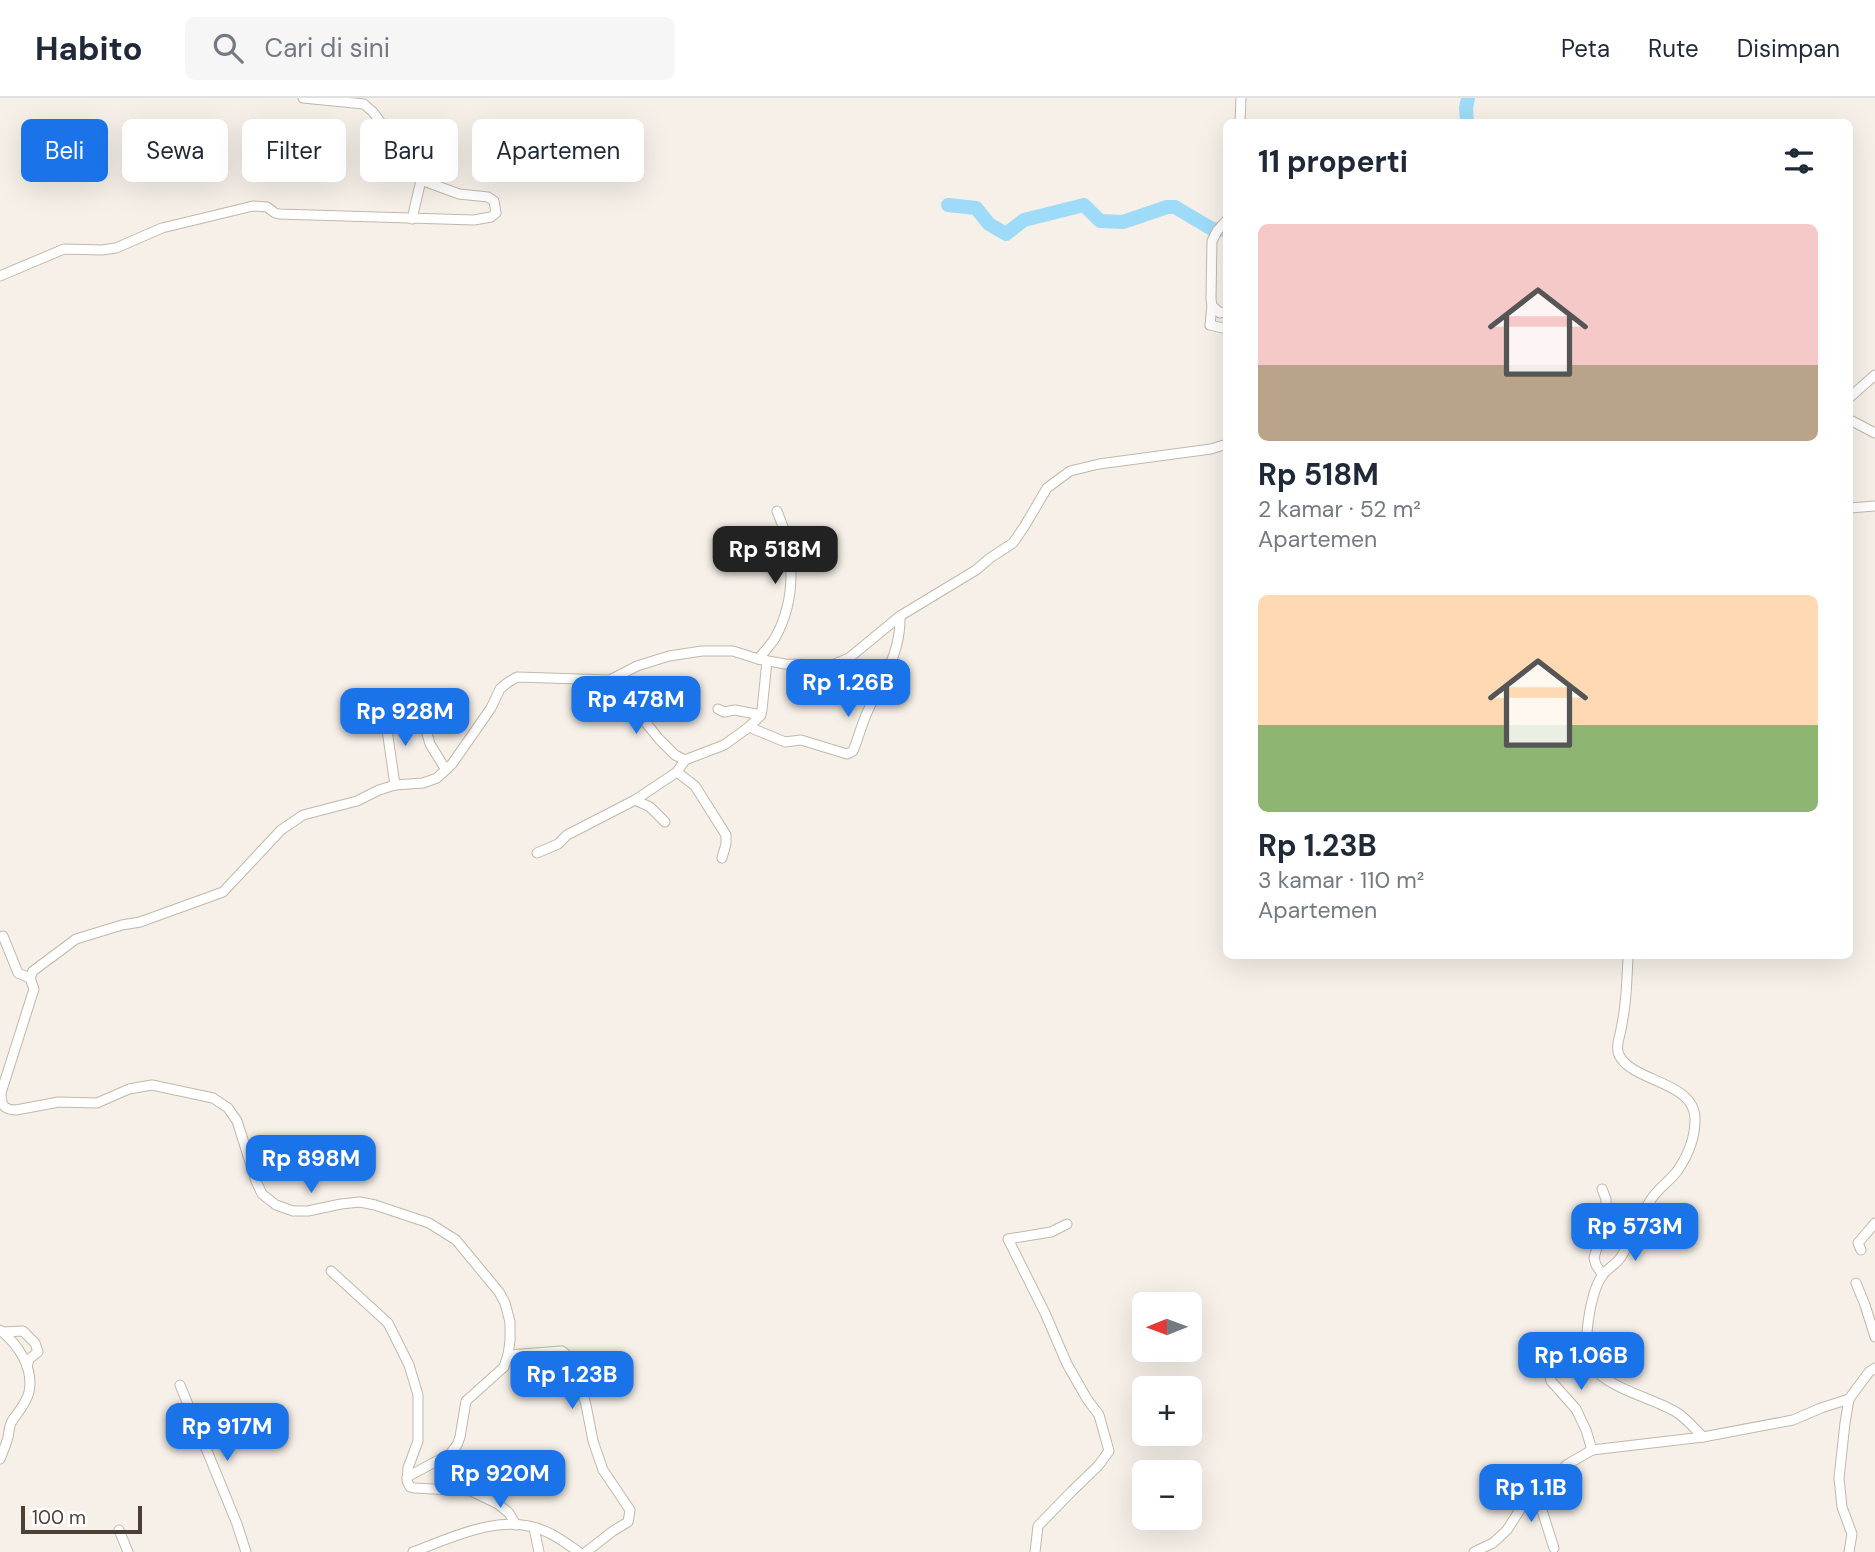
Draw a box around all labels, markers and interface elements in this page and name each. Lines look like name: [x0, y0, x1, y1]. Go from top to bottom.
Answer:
search box: [185, 17, 675, 80]
text: Habito: [35, 27, 143, 70]
icon: search: [209, 29, 247, 67]
text: Cari di sini: [265, 31, 390, 65]
text: Peta: [1561, 33, 1610, 64]
text: Rute: [1648, 33, 1699, 64]
text: Disimpan: [1737, 33, 1840, 64]
chip: Beli: [21, 119, 108, 182]
chip: Sewa: [122, 119, 228, 182]
chip: Filter: [242, 119, 346, 182]
chip: Baru: [360, 119, 458, 182]
chip: Apartemen: [472, 119, 644, 182]
text: 11 properti: [1258, 142, 1408, 181]
icon: filters: [1780, 142, 1818, 180]
icon: home: [1475, 269, 1601, 395]
text: Rp 518M: [1258, 455, 1379, 494]
text: 2 kamar · 52 m²: [1258, 494, 1421, 524]
text: Apartemen: [1258, 524, 1377, 554]
pin: Rp 518M: [710, 526, 840, 586]
text: Rp 518M: [729, 534, 821, 564]
icon: home: [1475, 640, 1601, 766]
pin: Rp 1.26B: [776, 660, 920, 719]
text: Rp 1.26B: [802, 667, 894, 697]
pin: Rp 478M: [571, 676, 701, 736]
text: Rp 478M: [587, 684, 685, 714]
pin: Rp 928M: [340, 688, 470, 748]
text: Rp 928M: [356, 696, 454, 726]
text: Rp 1.23B: [1258, 826, 1377, 865]
text: 3 kamar · 110 m²: [1258, 865, 1424, 895]
text: Apartemen: [1258, 895, 1377, 925]
pin: Rp 898M: [246, 1136, 376, 1195]
text: Rp 898M: [262, 1143, 360, 1173]
pin: Rp 573M: [1570, 1204, 1700, 1263]
text: Rp 573M: [1587, 1211, 1683, 1241]
north arrow: [1132, 1292, 1202, 1362]
map controls: [1132, 1292, 1202, 1530]
pin: Rp 1.06B: [1509, 1332, 1653, 1392]
text: Rp 1.06B: [1534, 1340, 1628, 1370]
pin: Rp 1.23B: [500, 1352, 644, 1411]
text: Rp 1.23B: [527, 1359, 617, 1389]
button: +: [1132, 1376, 1202, 1446]
pin: Rp 917M: [162, 1404, 292, 1463]
text: Rp 917M: [182, 1411, 272, 1441]
pin: Rp 920M: [435, 1450, 565, 1510]
text: Rp 920M: [450, 1458, 550, 1488]
button: −: [1132, 1460, 1202, 1530]
pin: Rp 1.1B: [1466, 1464, 1596, 1524]
text: Rp 1.1B: [1495, 1472, 1567, 1502]
scale bar: [21, 1503, 142, 1535]
text: 100 m: [32, 1505, 86, 1530]

